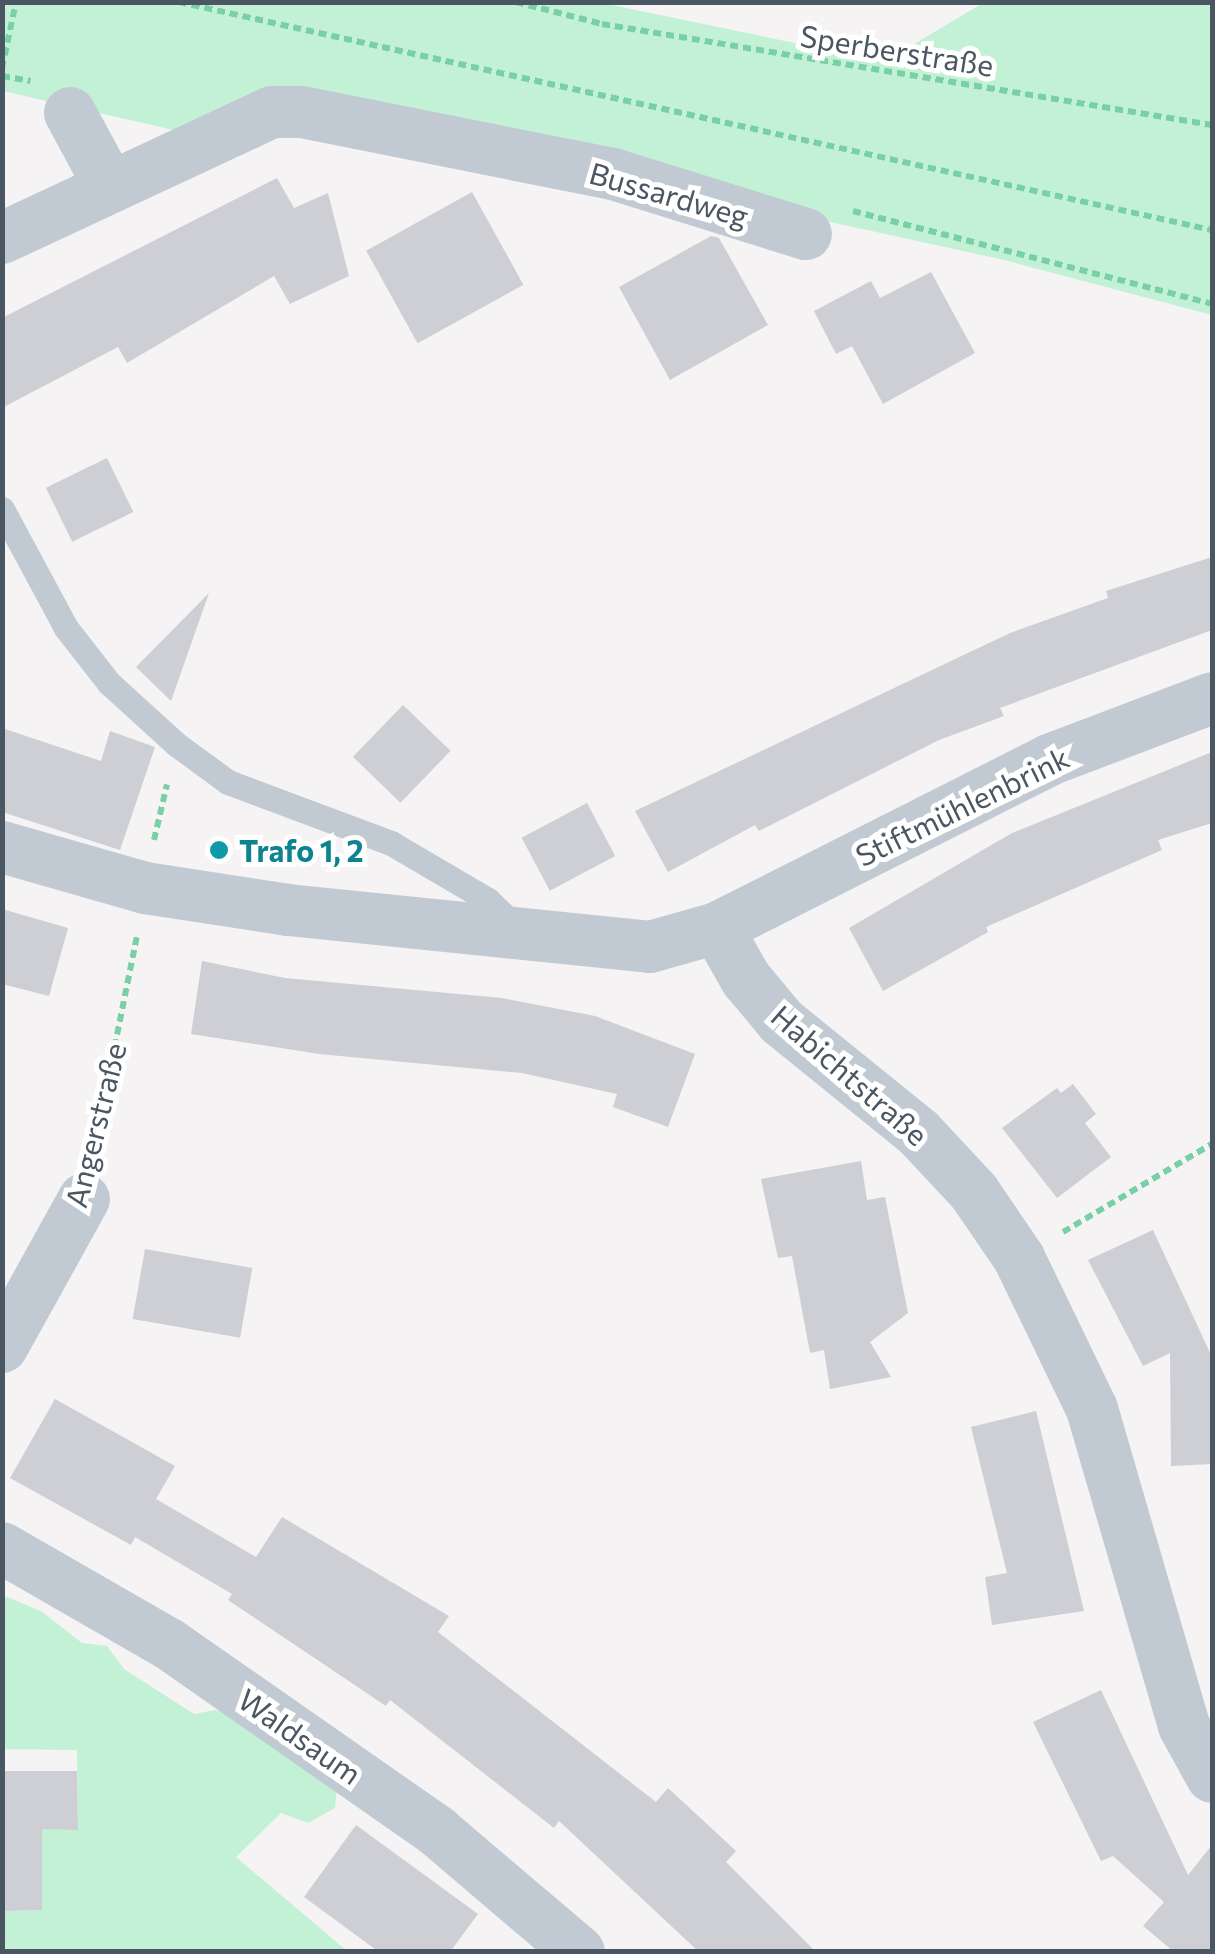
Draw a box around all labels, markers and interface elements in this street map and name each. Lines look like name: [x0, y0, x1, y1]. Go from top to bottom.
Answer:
street label: Sperberstraße: [798, 17, 996, 83]
street label: Bussardweg: [585, 154, 753, 234]
street label: Stiftmühlenbrink: [849, 739, 1075, 873]
place label: Trafo 1, 2: [239, 832, 364, 868]
marker: Trafo 1, 2: [208, 839, 230, 861]
street label: Habichtstraße: [765, 997, 935, 1153]
street label: Angerstraße: [57, 1039, 133, 1211]
street label: Waldsaum: [232, 1681, 368, 1791]

